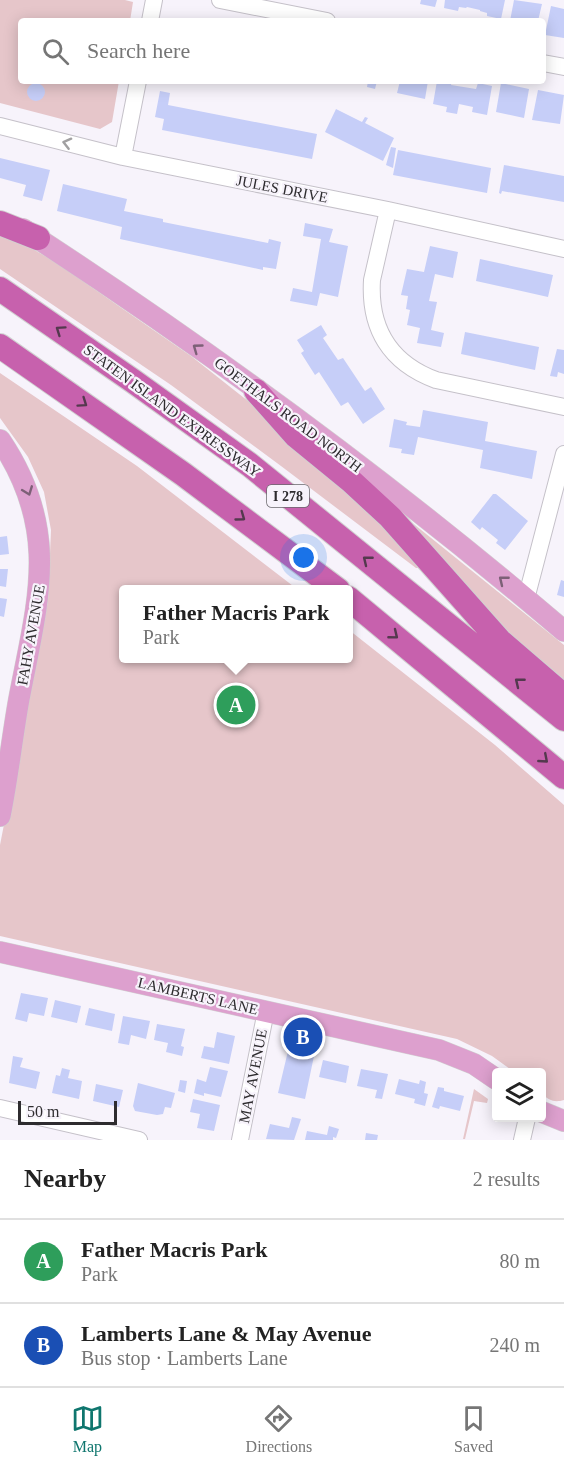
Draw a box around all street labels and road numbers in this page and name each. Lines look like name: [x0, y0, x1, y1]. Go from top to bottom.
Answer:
street label: JULES DRIVE: [235, 172, 329, 206]
street label: STATEN ISLAND EXPRESSWAY: [81, 342, 263, 480]
street label: GOETHALS ROAD NORTH: [211, 354, 365, 476]
road number: I 278: [267, 485, 309, 507]
street label: FAHY AVENUE: [14, 583, 48, 687]
street label: LAMBERTS LANE: [136, 974, 260, 1018]
street label: MAY AVENUE: [236, 1027, 270, 1125]

